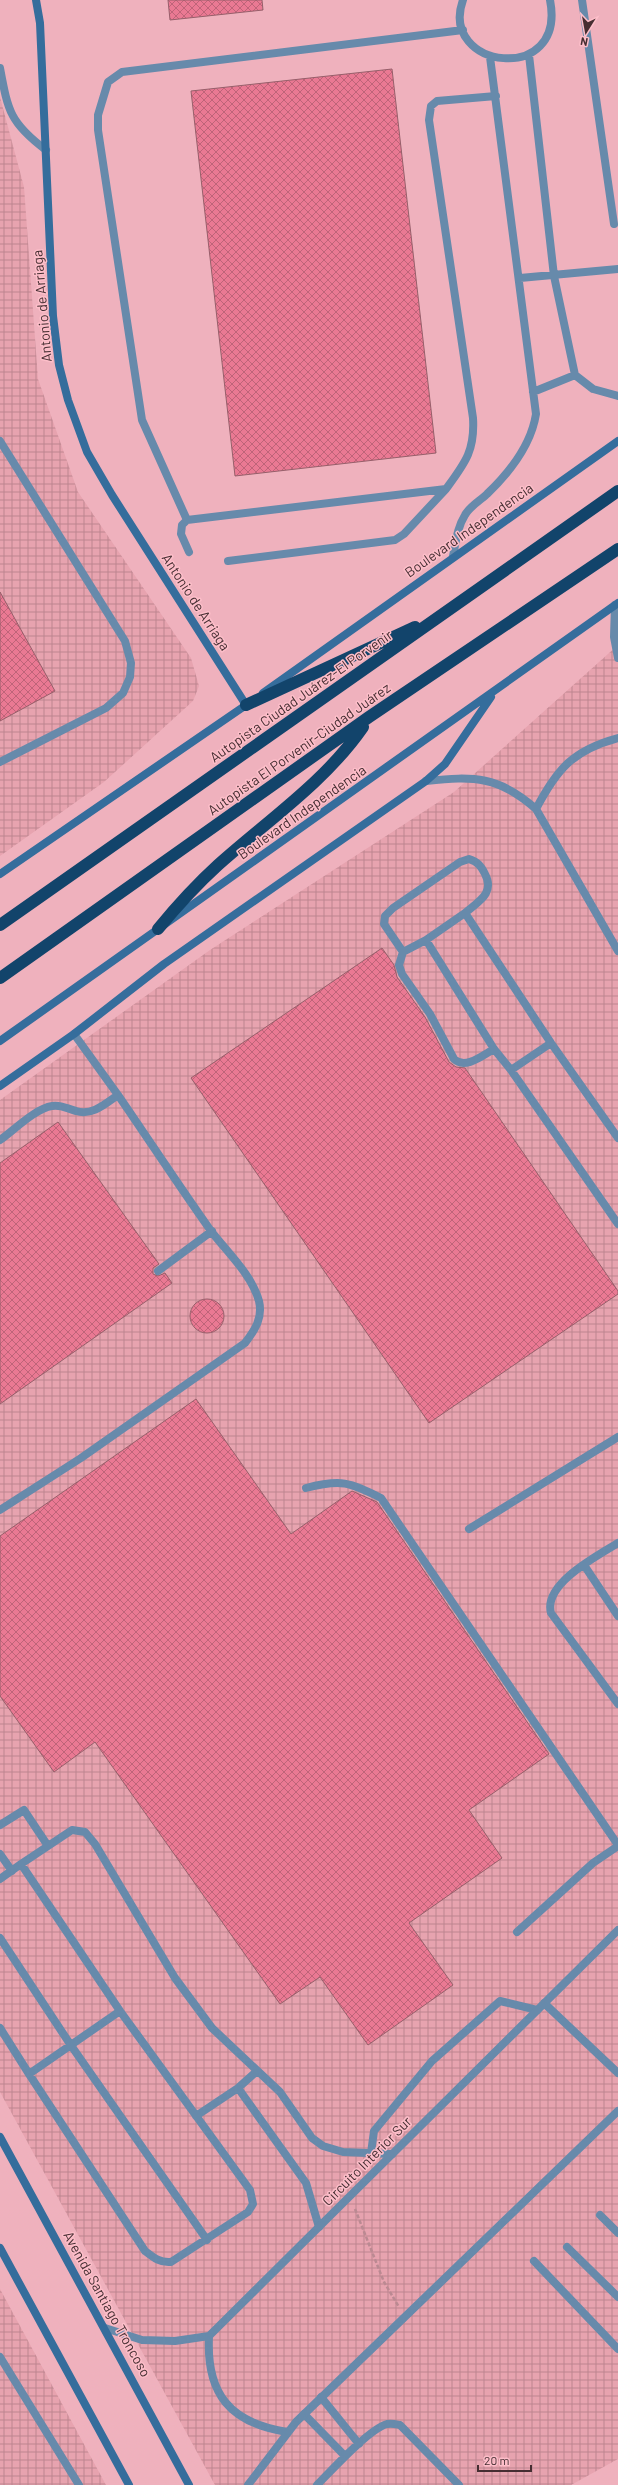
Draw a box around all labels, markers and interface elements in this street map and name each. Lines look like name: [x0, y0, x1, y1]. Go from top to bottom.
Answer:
north arrow: [566, 12, 606, 52]
text: N: [579, 35, 589, 49]
street label: Antonio de Arriaga: [28, 249, 55, 363]
street label: Boulevard Independencia: [401, 479, 536, 580]
street label: Antonio de Arriaga: [159, 550, 234, 653]
street label: Autopista Ciudad Juárez-El Porvenir: [206, 626, 395, 765]
street label: Autopista El Porvenir-Ciudad Juárez: [204, 679, 393, 818]
street label: Boulevard Independencia: [234, 761, 369, 862]
street label: Circuito Interior Sur: [318, 2112, 415, 2209]
street label: Avenida Santiago Troncoso: [60, 2228, 155, 2380]
scale bar: [478, 2447, 531, 2473]
text: 20 m: [484, 2453, 510, 2467]

